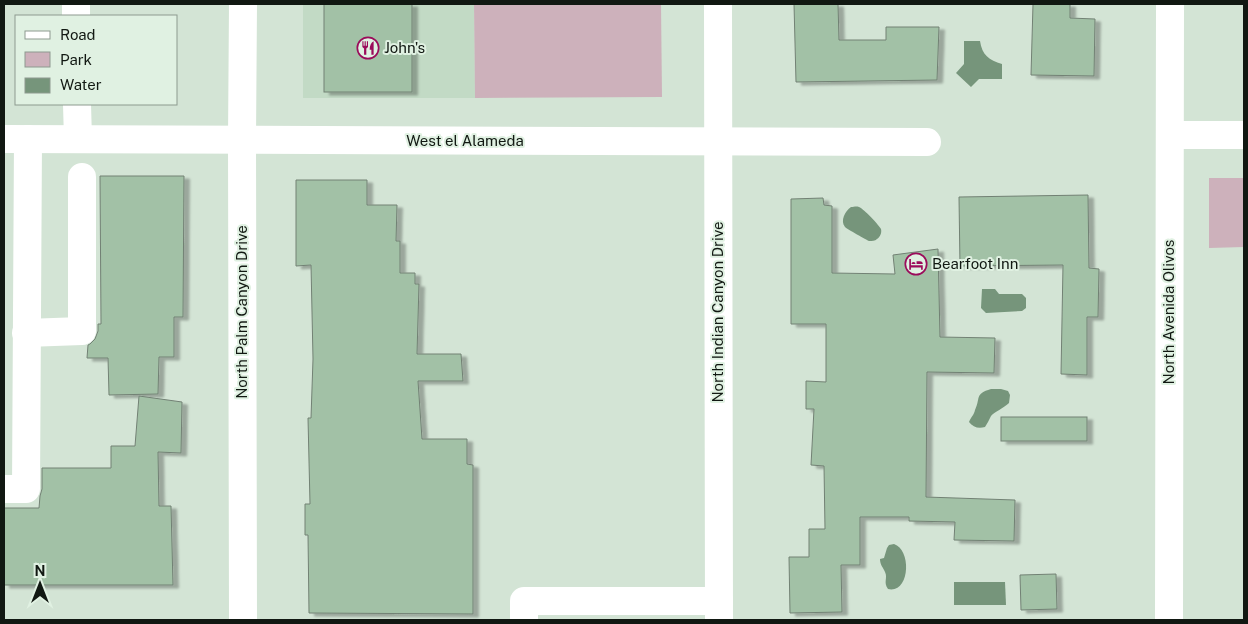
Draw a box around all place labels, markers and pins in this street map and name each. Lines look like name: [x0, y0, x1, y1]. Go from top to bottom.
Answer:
restaurant icon: John's: [356, 36, 380, 60]
place label: John's: [384, 39, 425, 56]
hotel icon: Bearfoot Inn: [904, 252, 928, 276]
place label: Bearfoot Inn: [932, 255, 1018, 272]

